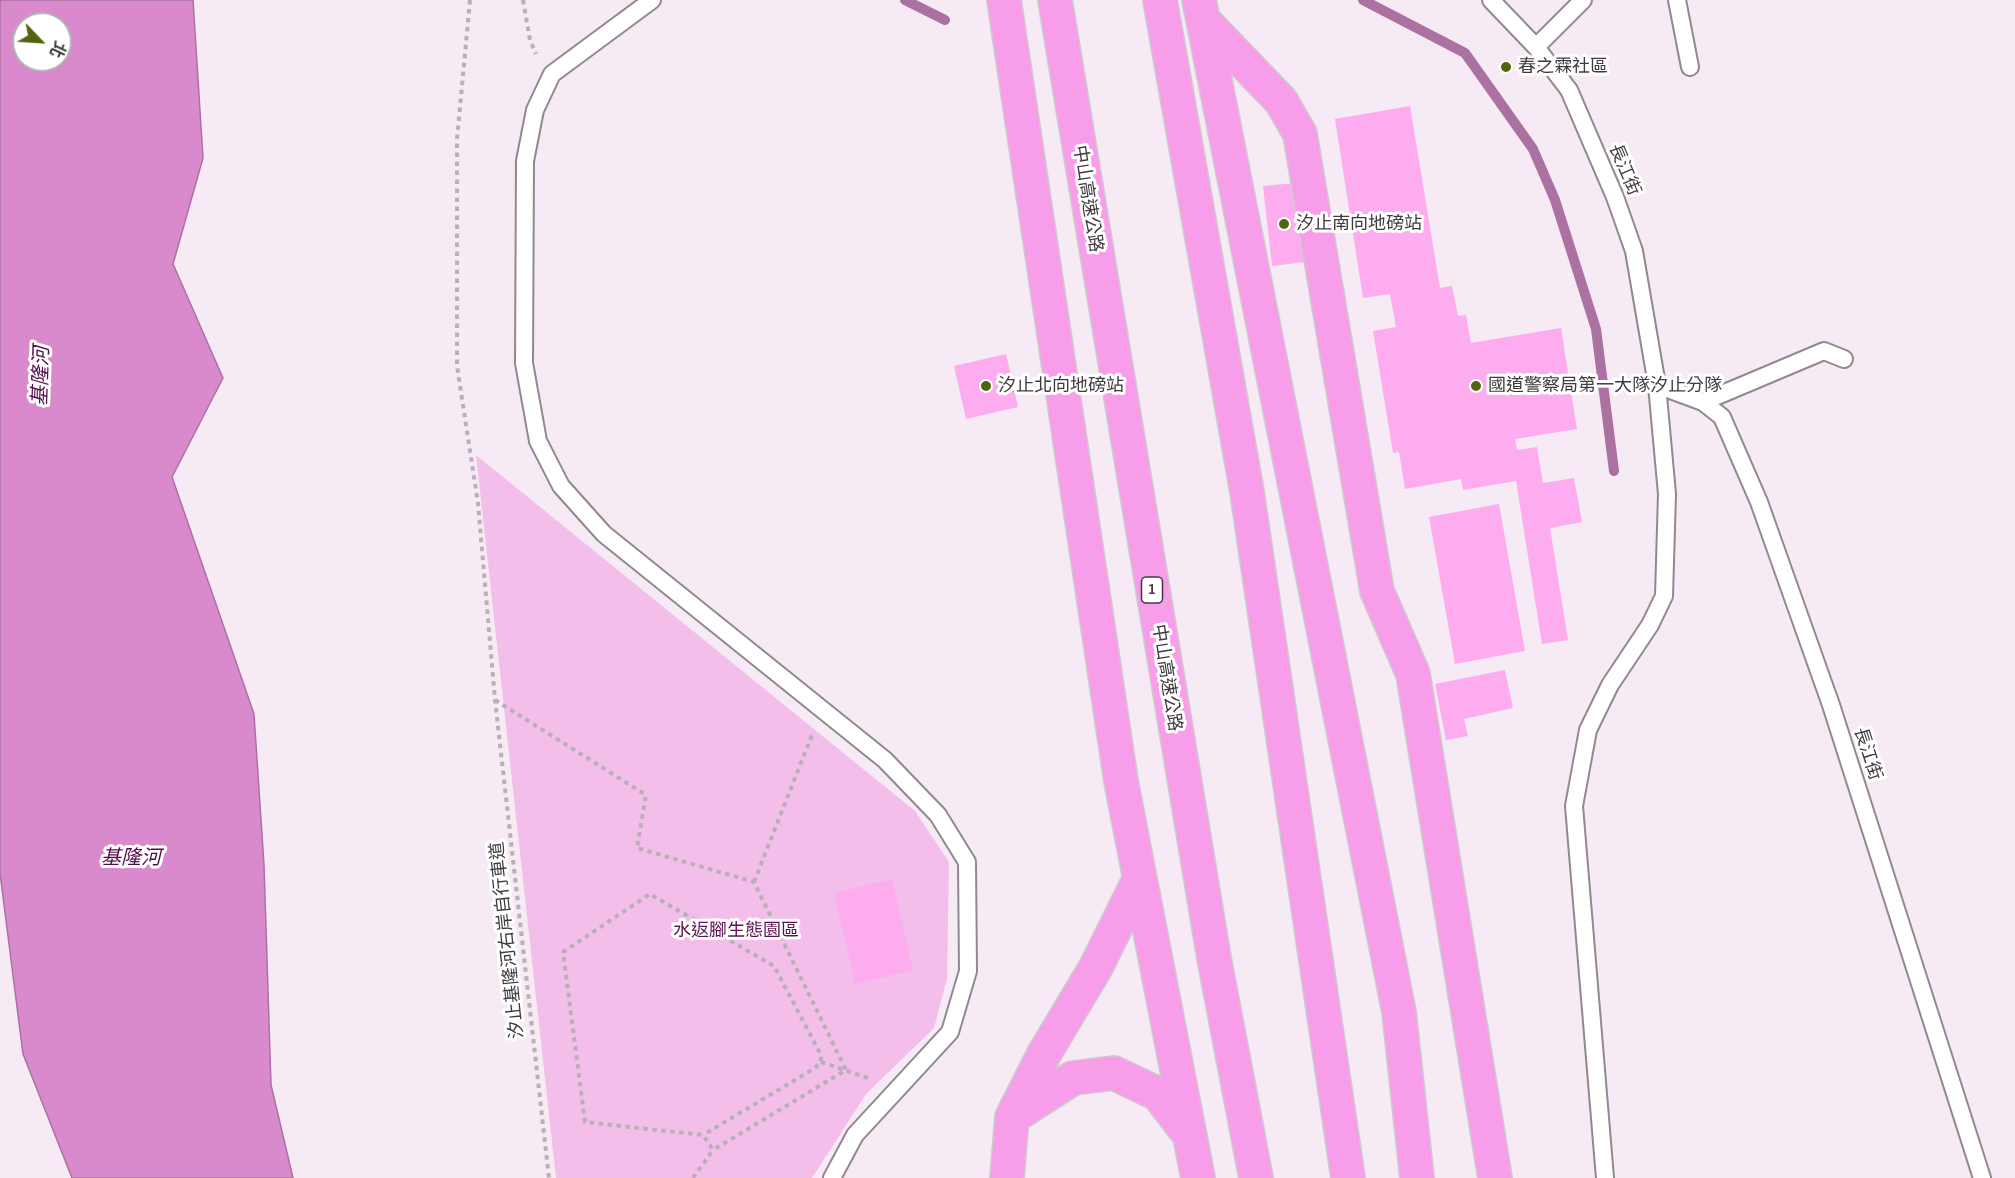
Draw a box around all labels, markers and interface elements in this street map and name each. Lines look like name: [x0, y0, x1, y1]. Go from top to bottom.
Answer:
north arrow: [12, 12, 72, 72]
text: 北: [45, 38, 69, 60]
place label: 春之霖社區: [1518, 56, 1608, 78]
marker: 春之霖社區: [1499, 60, 1513, 74]
street label: 長江街: [1604, 141, 1644, 199]
street label: 中山高速公路: [1068, 144, 1106, 254]
place label: 汐止南向地磅站: [1296, 213, 1422, 235]
marker: 汐止南向地磅站: [1277, 217, 1291, 231]
water label: 基隆河: [29, 346, 55, 406]
place label: 汐止北向地磅站: [998, 375, 1124, 397]
place label: 國道警察局第一大隊汐止分隊: [1488, 375, 1722, 397]
marker: 汐止北向地磅站: [979, 379, 993, 393]
marker: 國道警察局第一大隊汐止分隊: [1469, 379, 1483, 393]
road number: 1: [1142, 577, 1162, 603]
street label: 中山高速公路: [1147, 623, 1185, 733]
street label: 長江街: [1848, 725, 1886, 783]
street label: 汐止基隆河右岸自行車道: [487, 840, 529, 1040]
water label: 基隆河: [101, 847, 161, 871]
park label: 水返腳生態園區: [673, 920, 799, 942]

